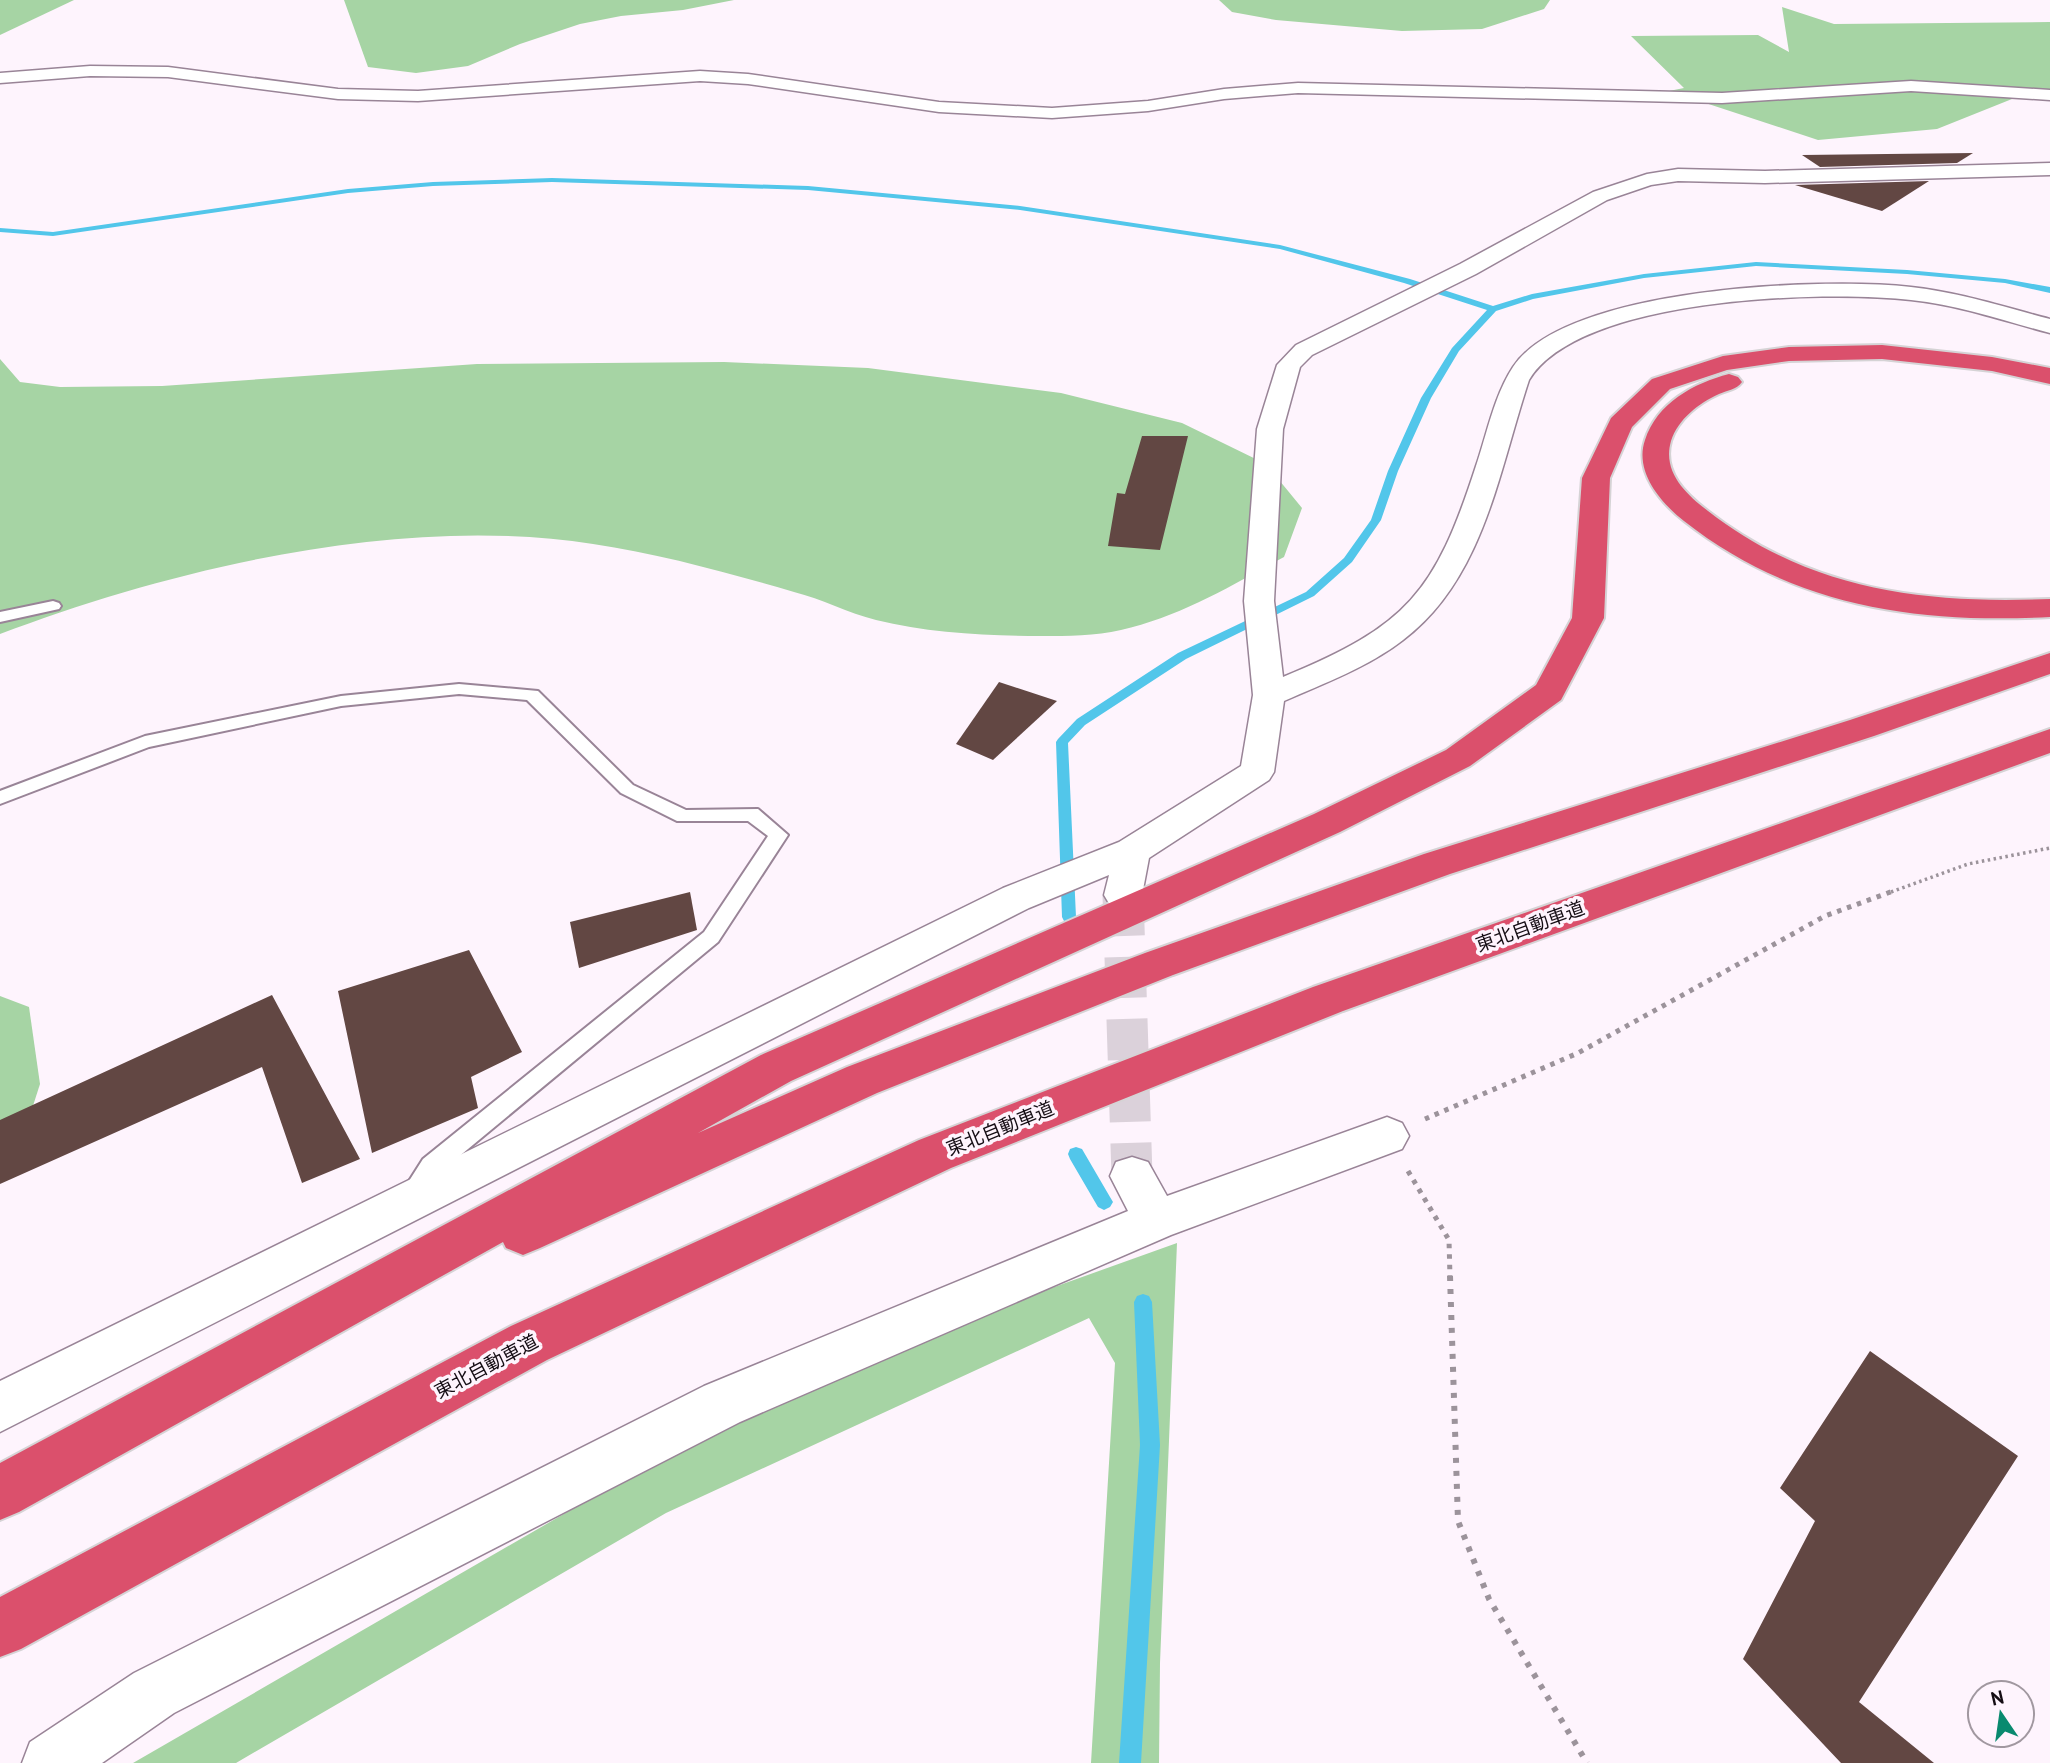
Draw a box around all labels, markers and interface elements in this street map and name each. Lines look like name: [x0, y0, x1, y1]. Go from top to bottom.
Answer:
street label: 東北自動車道: [1472, 895, 1588, 957]
street label: 東北自動車道: [943, 1096, 1057, 1160]
street label: 東北自動車道: [430, 1329, 542, 1403]
north arrow: [1966, 1679, 2036, 1749]
text: N: [1988, 1684, 2006, 1711]

